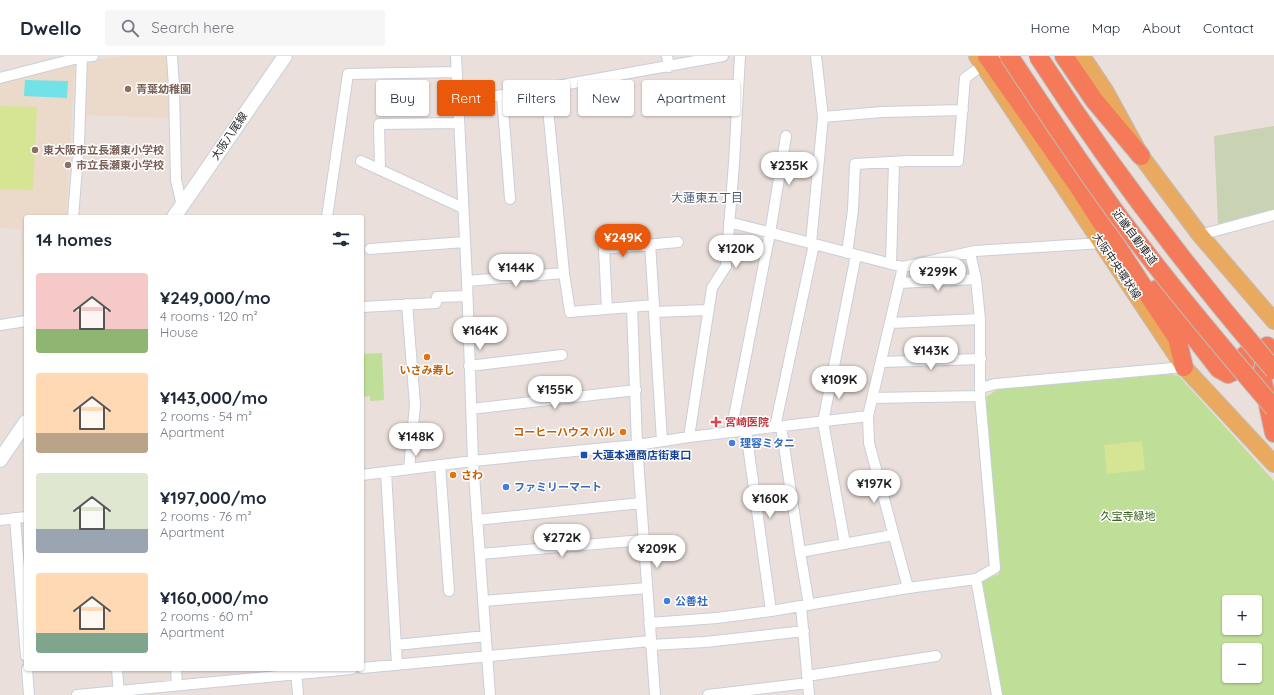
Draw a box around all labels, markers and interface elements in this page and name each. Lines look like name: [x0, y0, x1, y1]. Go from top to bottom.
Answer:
search box: [105, 10, 385, 46]
text: Dwello: [20, 16, 81, 40]
icon: search: [119, 17, 141, 39]
text: Search here: [151, 18, 234, 37]
text: Home: [1031, 19, 1070, 37]
text: Map: [1092, 19, 1120, 37]
text: About: [1142, 19, 1181, 37]
text: Contact: [1203, 19, 1254, 37]
chip: Buy: [376, 80, 429, 116]
chip: Rent: [437, 80, 495, 116]
chip: Filters: [503, 80, 570, 116]
chip: New: [578, 80, 634, 116]
chip: Apartment: [642, 80, 740, 116]
place label: 青葉幼稚園: [136, 82, 191, 96]
marker: 青葉幼稚園: [123, 84, 133, 94]
street label: 大阪八尾線: [208, 109, 250, 163]
place label: 東大阪市立長瀬東小学校: [43, 143, 164, 157]
marker: 東大阪市立長瀬東小学校: [30, 145, 40, 155]
pin: ¥235K: [761, 152, 817, 186]
text: ¥235K: [770, 157, 808, 173]
place label: 市立長瀬東小学校: [76, 158, 164, 172]
marker: 市立長瀬東小学校: [63, 160, 73, 170]
district label: 大蓮東五丁目: [671, 190, 743, 205]
street label: 近畿自動車道: [1110, 206, 1160, 268]
pin: ¥249K: [595, 224, 651, 258]
icon: filters: [330, 228, 352, 250]
text: 14 homes: [36, 229, 112, 250]
text: ¥249K: [604, 229, 642, 245]
street label: 大阪中央環状線: [1090, 230, 1144, 302]
pin: ¥120K: [708, 235, 764, 269]
text: ¥120K: [718, 240, 754, 256]
pin: ¥144K: [488, 254, 544, 288]
pin: ¥299K: [910, 258, 966, 292]
text: ¥144K: [498, 259, 534, 275]
text: ¥299K: [919, 263, 957, 279]
text: ¥249,000/mo: [160, 287, 271, 308]
icon: home: [68, 289, 116, 337]
text: 4 rooms · 120 m²: [160, 308, 258, 324]
pin: ¥164K: [452, 317, 508, 351]
text: ¥164K: [462, 322, 498, 338]
text: House: [160, 324, 198, 340]
pin: ¥143K: [903, 337, 959, 371]
text: ¥143K: [913, 342, 949, 358]
marker: いさみ寿し: [422, 352, 432, 362]
place label: いさみ寿し: [400, 363, 455, 377]
pin: ¥109K: [811, 366, 867, 400]
text: ¥109K: [821, 371, 857, 387]
pin: ¥155K: [527, 376, 583, 410]
text: ¥155K: [537, 381, 573, 397]
text: ¥143,000/mo: [160, 387, 268, 408]
icon: home: [68, 389, 116, 437]
text: 2 rooms · 54 m²: [160, 408, 252, 424]
place label: 宮崎医院: [725, 415, 769, 429]
marker: 宮崎医院: [710, 416, 722, 428]
pin: ¥148K: [388, 423, 444, 457]
text: Apartment: [160, 424, 225, 440]
place label: コーヒーハウス パル: [513, 425, 615, 439]
marker: コーヒーハウス パル: [618, 427, 628, 437]
text: ¥148K: [398, 428, 434, 444]
place label: 理容ミタニ: [740, 436, 795, 450]
marker: 理容ミタニ: [727, 438, 737, 448]
place label: 大蓮本通商店街東口: [592, 448, 691, 462]
marker: 大蓮本通商店街東口: [579, 450, 589, 460]
place label: さわ: [461, 468, 483, 482]
marker: さわ: [448, 470, 458, 480]
pin: ¥197K: [846, 470, 902, 504]
text: ¥197K: [856, 475, 892, 491]
place label: ファミリーマート: [514, 480, 602, 494]
marker: ファミリーマート: [501, 482, 511, 492]
pin: ¥160K: [742, 485, 798, 519]
text: ¥197,000/mo: [160, 487, 267, 508]
icon: home: [68, 489, 116, 537]
text: ¥160K: [752, 490, 788, 506]
text: 2 rooms · 76 m²: [160, 508, 252, 524]
park label: 久宝寺緑地: [1101, 509, 1156, 523]
text: Apartment: [160, 524, 225, 540]
pin: ¥272K: [534, 524, 590, 558]
text: ¥272K: [543, 529, 581, 545]
pin: ¥209K: [629, 535, 685, 569]
text: ¥209K: [637, 540, 677, 556]
text: ¥160,000/mo: [160, 587, 269, 608]
icon: home: [68, 589, 116, 637]
place label: 公善社: [675, 594, 708, 608]
map controls: [1222, 595, 1262, 683]
button: +: [1222, 595, 1262, 635]
marker: 公善社: [662, 596, 672, 606]
text: 2 rooms · 60 m²: [160, 608, 253, 624]
text: Apartment: [160, 624, 225, 640]
button: −: [1222, 643, 1262, 683]

